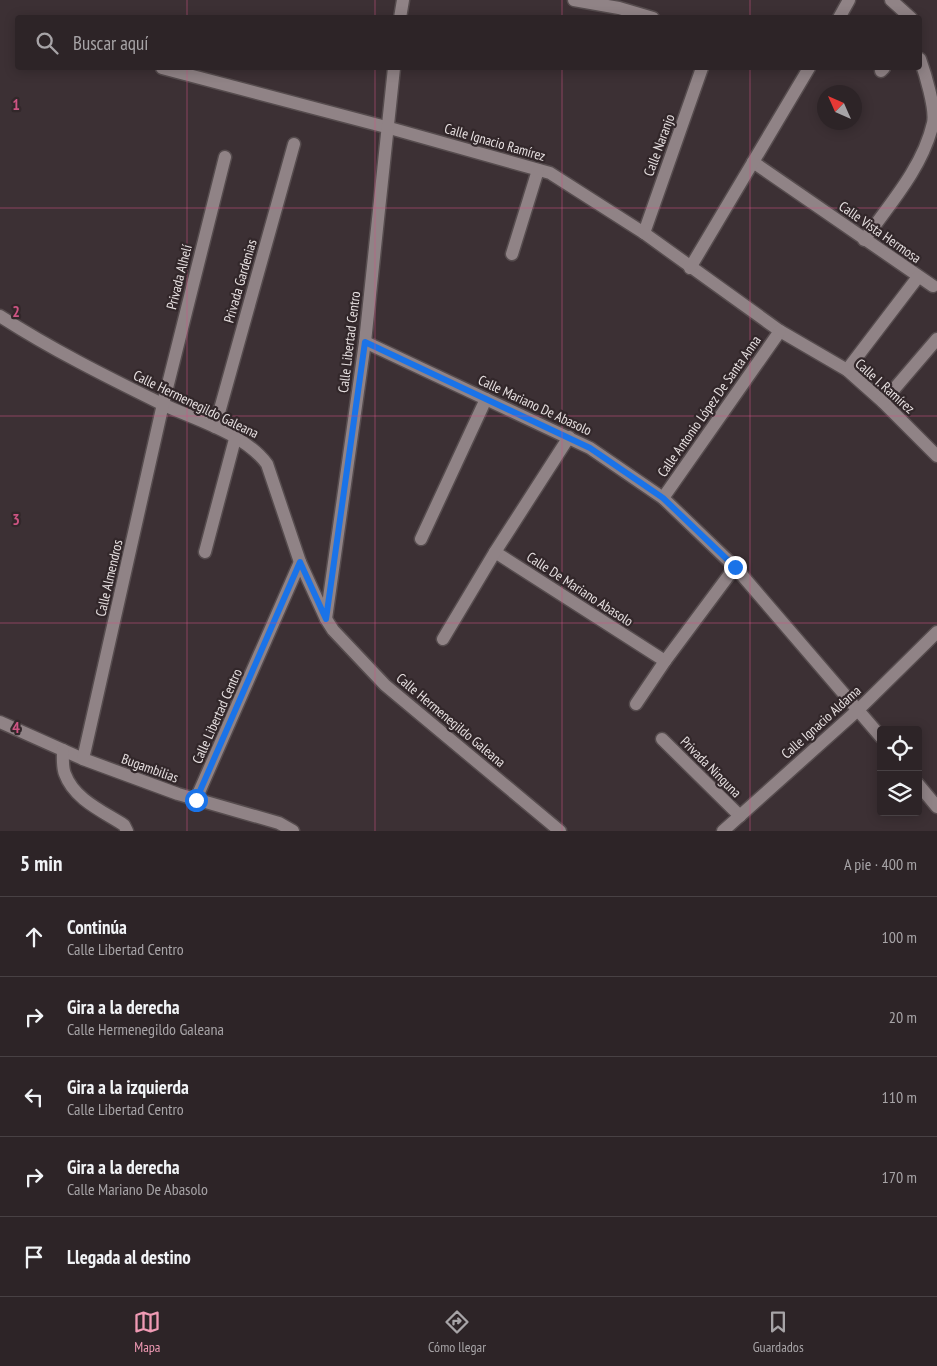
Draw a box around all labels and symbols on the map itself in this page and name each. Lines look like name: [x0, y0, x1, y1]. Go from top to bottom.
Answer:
north arrow: [817, 85, 862, 130]
text: 1: [12, 94, 20, 114]
street label: Calle Naranjo: [639, 111, 679, 179]
street label: Calle Ignacio Ramírez: [442, 119, 548, 165]
street label: Calle Vista Hermosa: [835, 197, 925, 267]
street label: Privada Gardenias: [219, 237, 261, 325]
street label: Privada Alhelí: [162, 243, 196, 311]
street label: Calle Libertad Centro: [334, 290, 364, 394]
text: 2: [12, 301, 20, 321]
street label: Calle Antonio López De Santa Anna: [653, 332, 765, 480]
street label: Calle I. Ramírez: [852, 355, 918, 417]
street label: Calle Hermenegildo Galeana: [130, 366, 262, 442]
street label: Calle Mariano De Abasolo: [475, 371, 595, 439]
text: 3: [12, 509, 20, 529]
street label: Calle Almendros: [91, 538, 127, 618]
street label: Calle De Mariano Abasolo: [523, 548, 637, 630]
route end: [724, 556, 747, 579]
street label: Calle Libertad Centro: [188, 666, 246, 766]
street label: Calle Hermenegildo Galeana: [393, 669, 509, 771]
street label: Calle Ignacio Aldama: [777, 681, 865, 763]
text: 4: [12, 717, 20, 737]
street label: Privada Ninguna: [677, 733, 745, 801]
street label: Bugambilias: [119, 749, 181, 787]
route start: [185, 789, 208, 812]

